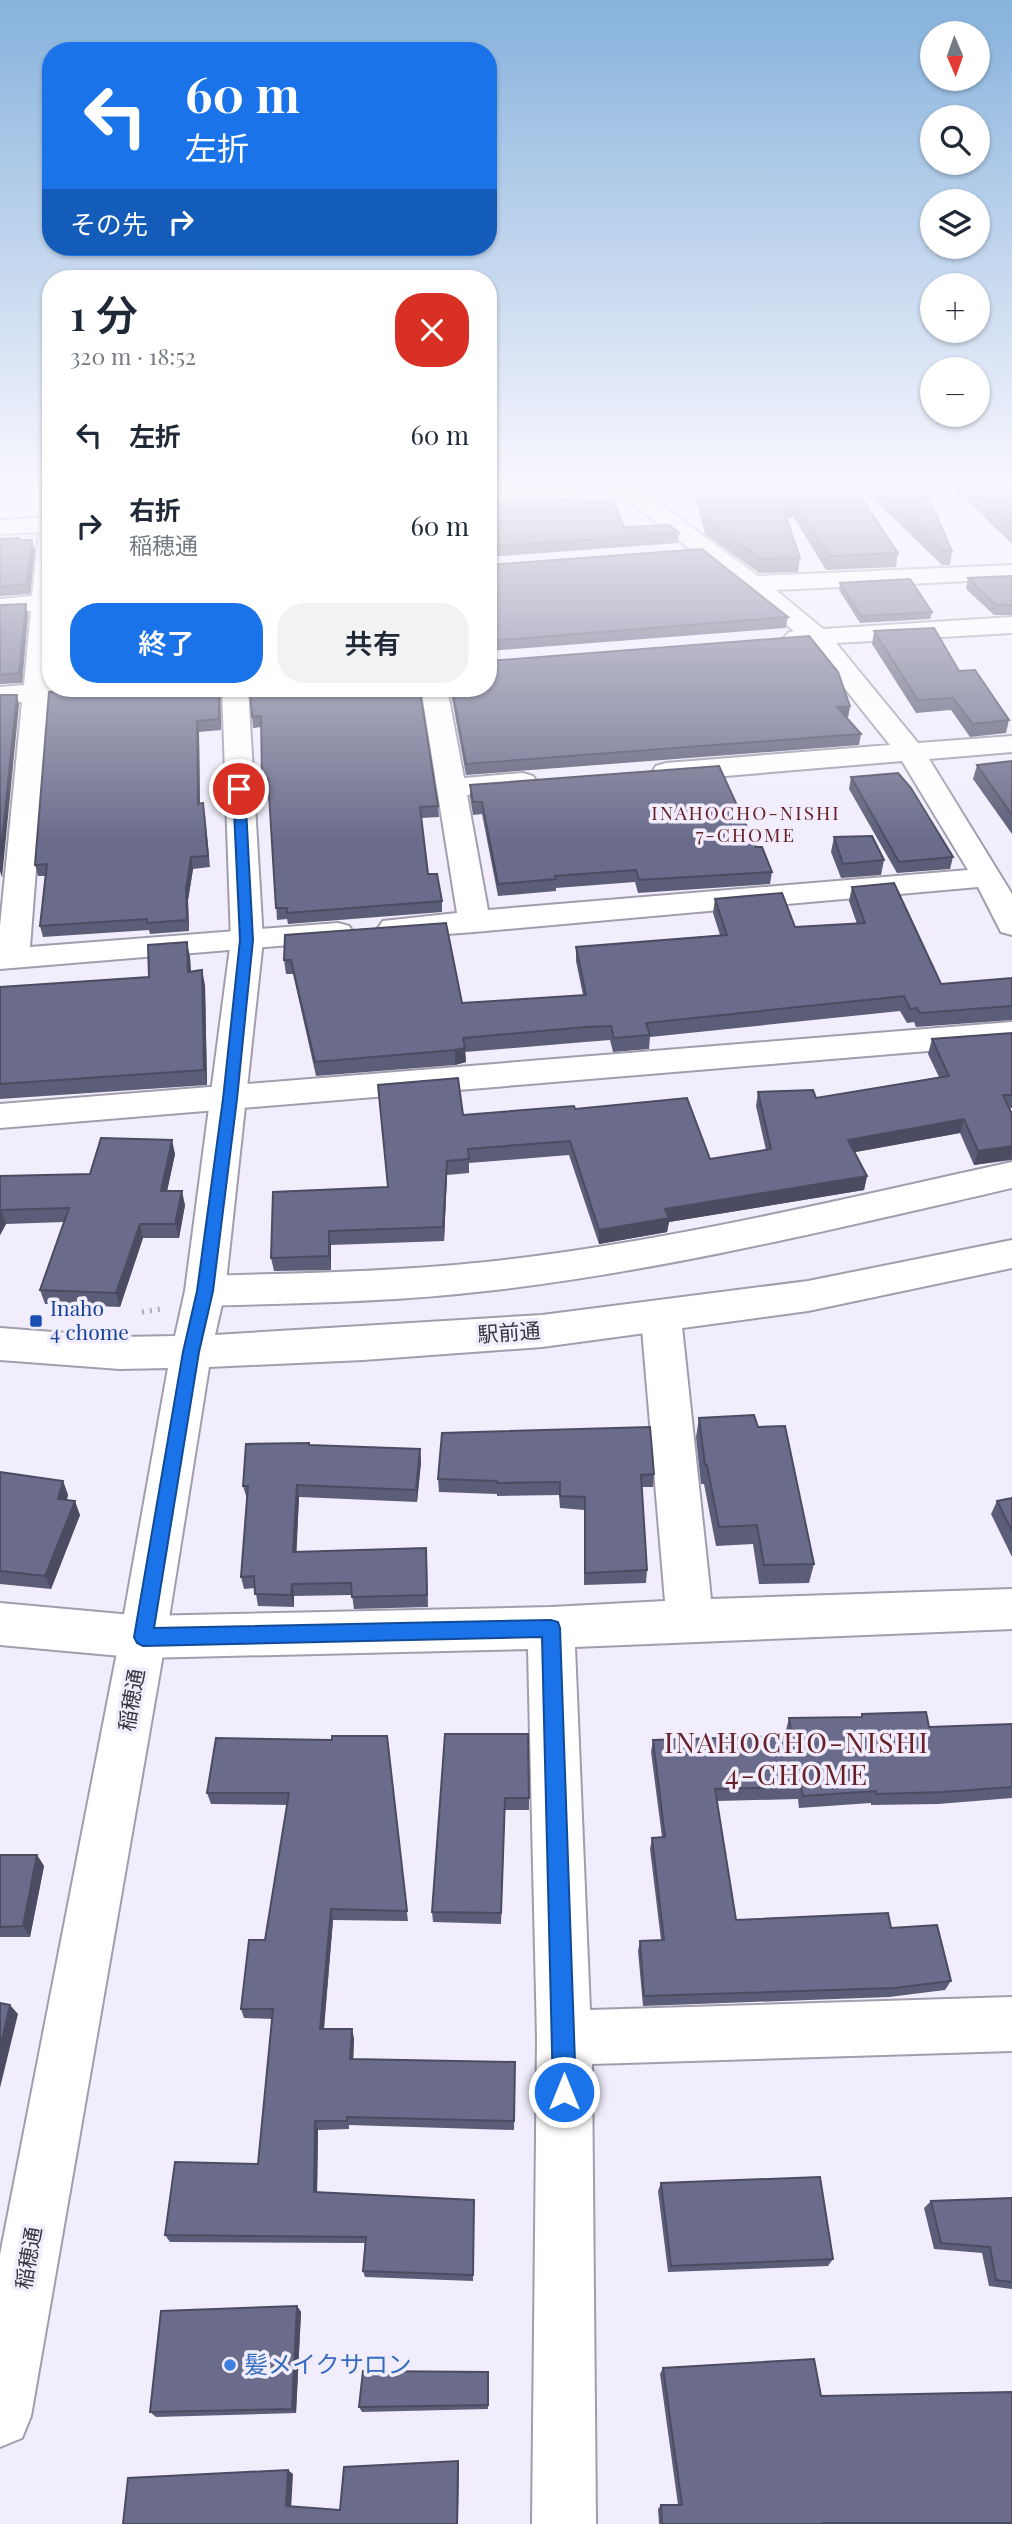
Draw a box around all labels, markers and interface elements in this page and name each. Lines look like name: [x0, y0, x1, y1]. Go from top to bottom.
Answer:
north arrow: [920, 21, 990, 91]
map controls: [920, 21, 990, 427]
text: 60 m: [185, 60, 300, 125]
icon: left: [70, 70, 161, 161]
button: search: [920, 105, 990, 175]
text: 左折: [185, 125, 249, 168]
button: layers: [920, 189, 990, 259]
icon: right: [162, 203, 200, 241]
text: その先: [70, 206, 148, 241]
button: +: [920, 273, 990, 343]
text: 1 分: [70, 286, 138, 342]
button: close: [395, 293, 469, 367]
text: 320 m · 18:52: [70, 340, 196, 371]
button: −: [920, 357, 990, 427]
icon: left: [70, 416, 108, 454]
text: 60 m: [410, 417, 469, 452]
text: 左折: [129, 418, 181, 453]
text: 右折: [129, 492, 181, 527]
icon: right: [70, 507, 108, 545]
text: 60 m: [410, 508, 469, 543]
text: 稲穂通: [129, 529, 198, 560]
button: 終了: [70, 603, 263, 683]
button: 共有: [277, 603, 469, 683]
pin: [209, 759, 269, 819]
icon: arrive: [220, 770, 258, 808]
district label: INAHOCHO-NISHI 7-CHOME: [651, 799, 841, 847]
place label: Inaho 4 chome: [50, 1293, 129, 1345]
marker: Inaho 4 chome: [28, 1313, 44, 1329]
street label: 駅前通: [476, 1315, 541, 1347]
street label: 稲穂通: [111, 1666, 149, 1733]
district label: INAHOCHO-NISHI 4-CHOME: [664, 1723, 930, 1792]
position arrow: [527, 2055, 601, 2129]
street label: 稲穂通: [8, 2224, 46, 2291]
place label: 髪メイクサロン: [244, 2347, 412, 2379]
marker: 髪メイクサロン: [222, 2357, 238, 2373]

